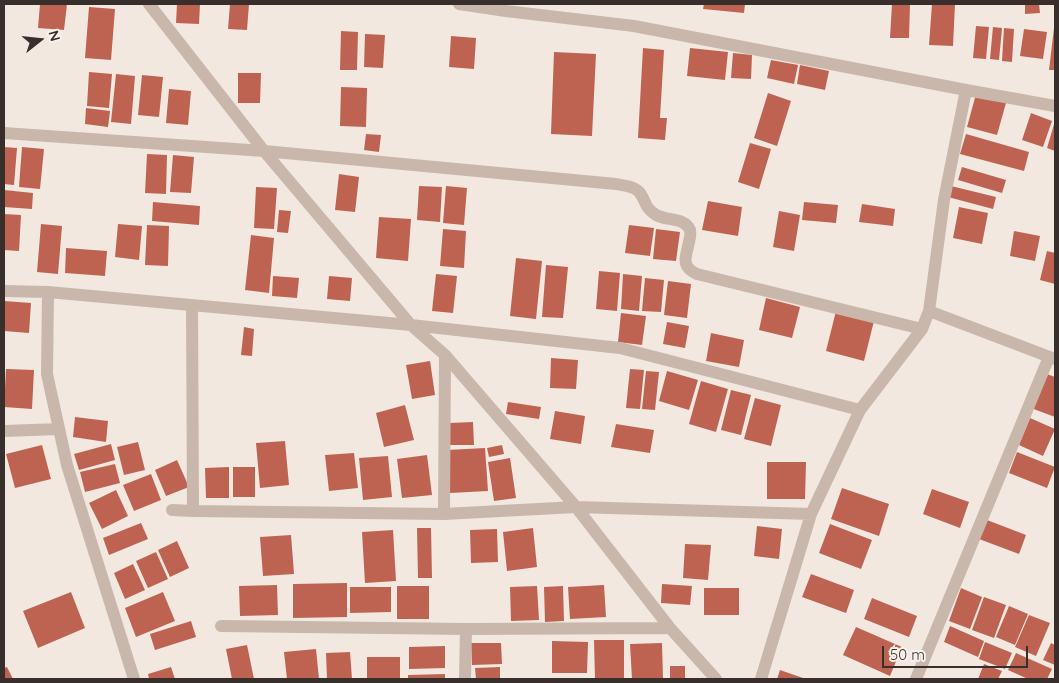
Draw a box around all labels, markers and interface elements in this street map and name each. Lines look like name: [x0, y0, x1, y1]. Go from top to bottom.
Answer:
north arrow: [15, 15, 65, 65]
text: N: [44, 28, 64, 43]
scale bar: [884, 636, 1030, 668]
text: 50 m: [890, 645, 925, 664]

